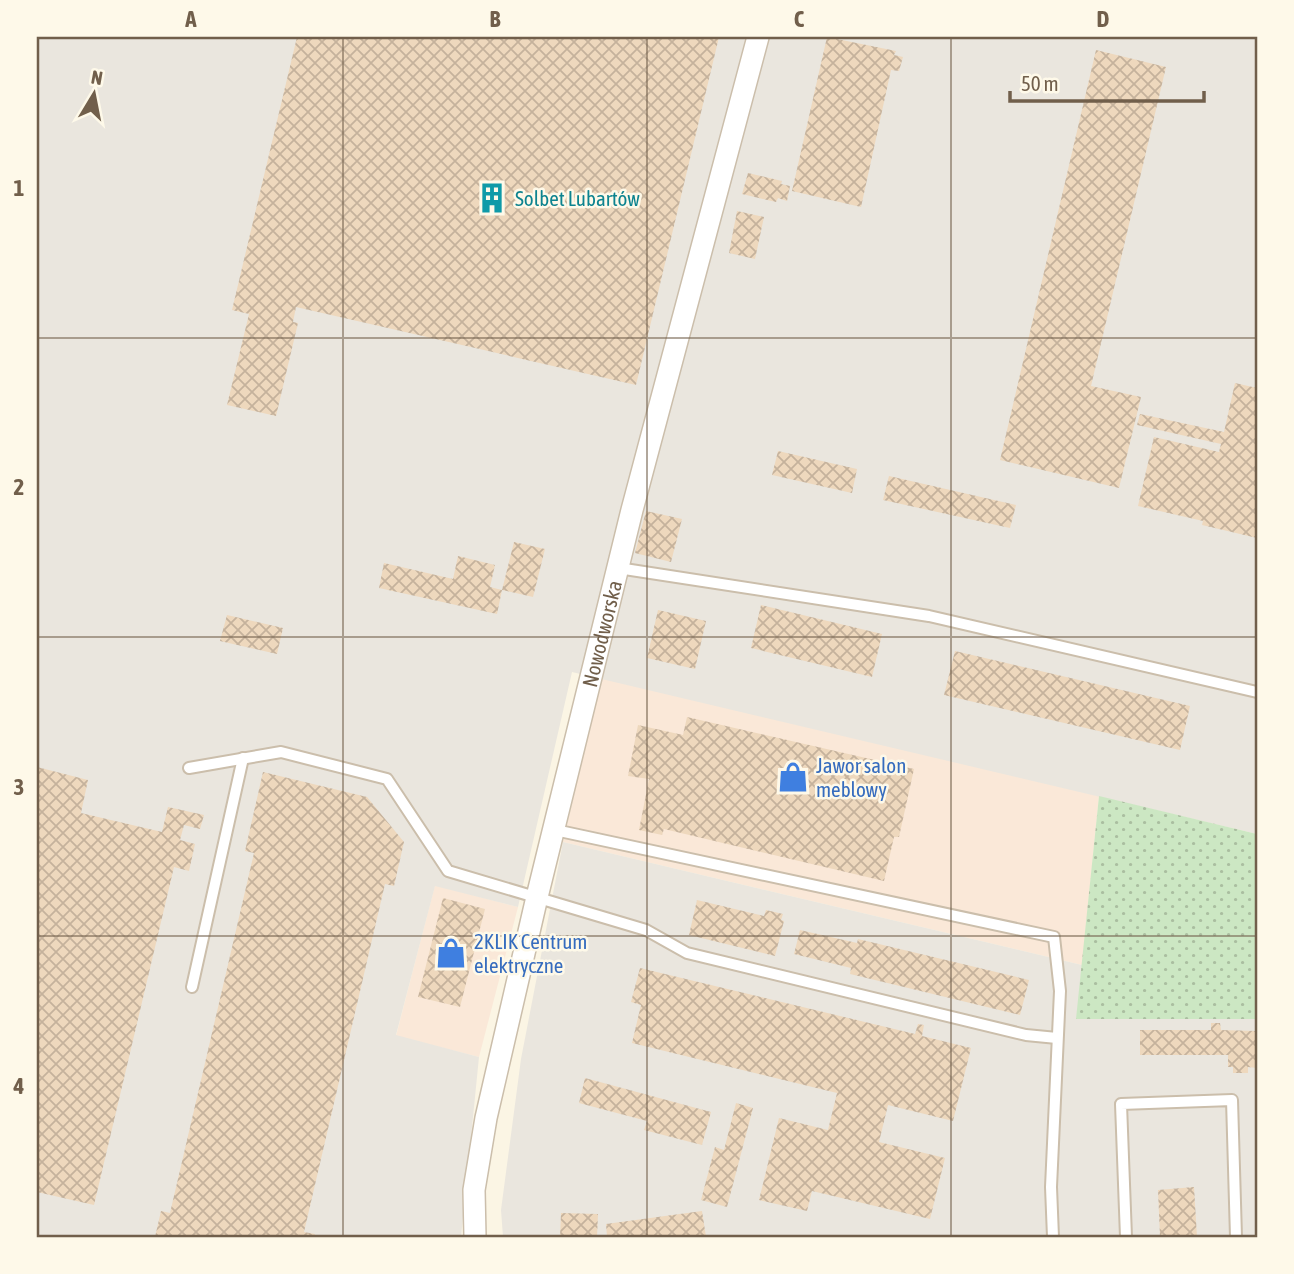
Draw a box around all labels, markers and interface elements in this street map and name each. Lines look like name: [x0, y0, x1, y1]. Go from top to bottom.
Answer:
text: A: [184, 6, 197, 32]
text: B: [490, 6, 501, 32]
text: C: [794, 6, 805, 32]
text: D: [1097, 6, 1110, 32]
north arrow: [60, 60, 130, 130]
scale bar: [1010, 60, 1205, 104]
text: N: [90, 65, 104, 89]
text: 50 m: [1021, 71, 1059, 95]
text: 1: [14, 175, 25, 201]
building icon: Solbet Lubartów: [475, 181, 509, 215]
place label: Solbet Lubartów: [515, 186, 640, 210]
text: 2: [14, 474, 24, 500]
street label: Nowodworska: [577, 578, 626, 689]
place label: Jawor salon meblowy: [816, 753, 906, 801]
shop icon: Jawor salon meblowy: [776, 760, 810, 794]
text: 3: [14, 774, 24, 800]
place label: 2KLIK Centrum elektryczne: [474, 929, 587, 977]
shop icon: 2KLIK Centrum elektryczne: [434, 936, 468, 970]
text: 4: [13, 1073, 25, 1099]

